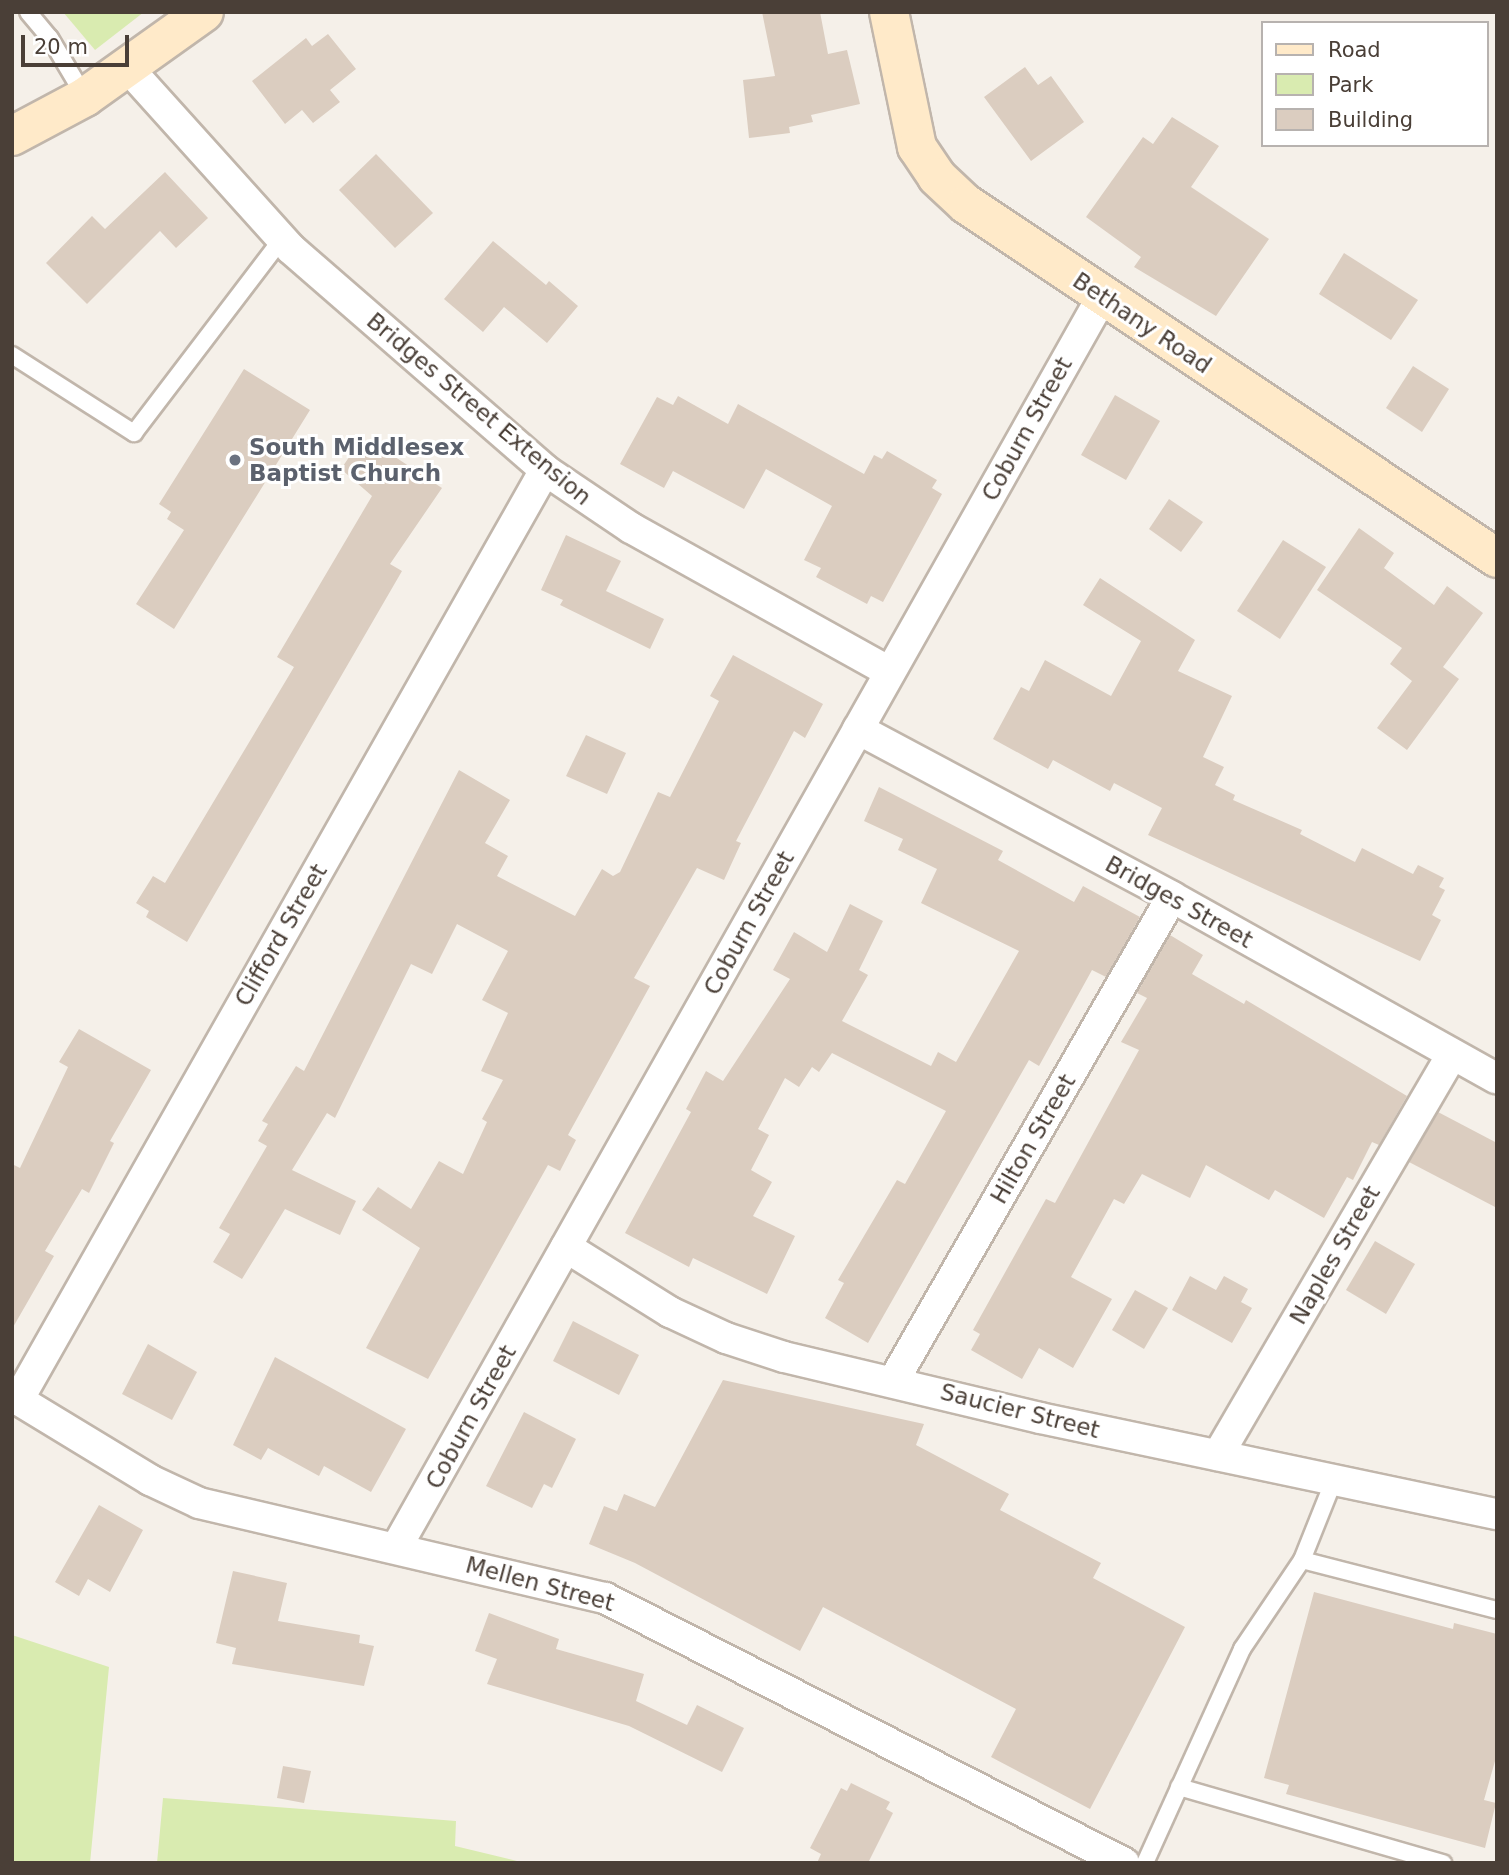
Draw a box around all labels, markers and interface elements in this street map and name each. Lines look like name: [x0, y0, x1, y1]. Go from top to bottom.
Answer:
scale bar: [24, 21, 133, 65]
legend: [1260, 21, 1488, 147]
text: 20 m: [34, 35, 88, 59]
text: Road: [1328, 38, 1381, 62]
text: Park: [1328, 73, 1373, 97]
text: Building: [1328, 108, 1413, 132]
street label: Bethany Road: [1068, 267, 1216, 379]
street label: Bridges Street Extension: [361, 307, 597, 511]
street label: Coburn Street: [976, 352, 1078, 506]
place label: South Middlesex Baptist Church: [249, 433, 464, 487]
marker: South Middlesex Baptist Church: [227, 452, 243, 468]
street label: Coburn Street: [698, 846, 800, 1000]
street label: Bridges Street: [1101, 850, 1257, 954]
street label: Clifford Street: [229, 859, 333, 1011]
street label: Hilton Street: [985, 1069, 1081, 1209]
street label: Naples Street: [1284, 1181, 1386, 1329]
street label: Coburn Street: [420, 1340, 522, 1494]
street label: Saucier Street: [938, 1378, 1102, 1444]
street label: Mellen Street: [463, 1551, 617, 1617]

